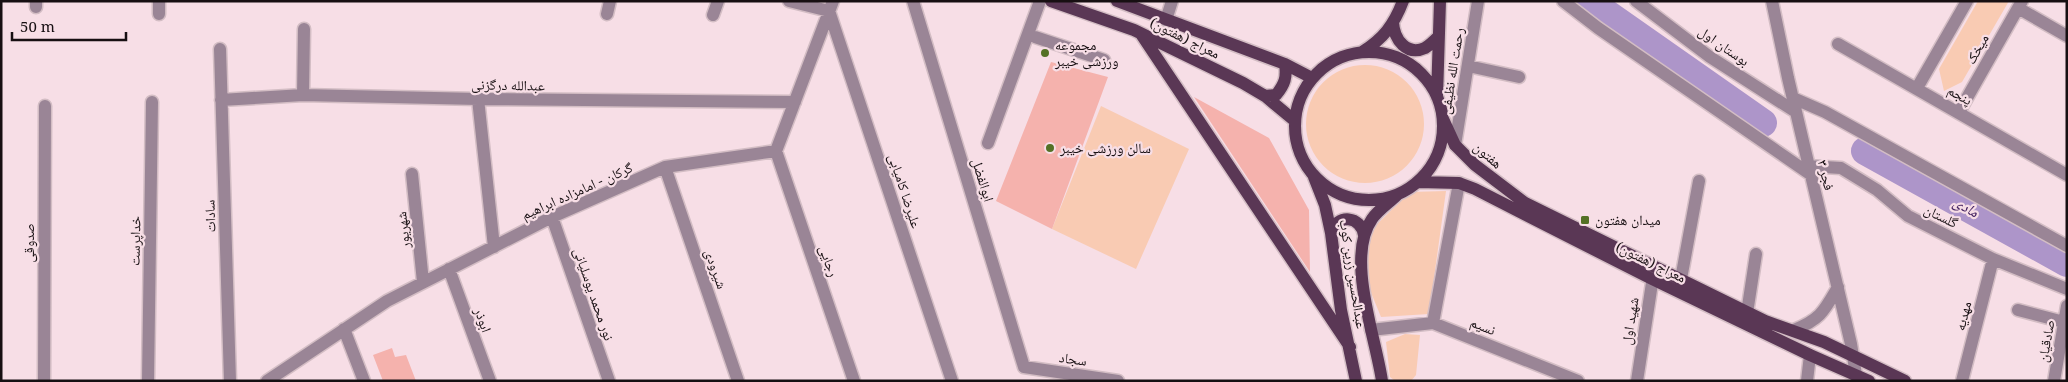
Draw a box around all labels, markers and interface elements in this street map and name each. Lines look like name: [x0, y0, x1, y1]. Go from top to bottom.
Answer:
scale bar: [12, 10, 126, 42]
street label: معراج (هفتون): [1147, 12, 1223, 64]
text: 50 m: [20, 16, 55, 36]
street label: بوستان اول: [1695, 21, 1754, 70]
street label: رحمت الله نظیفی: [1435, 26, 1468, 116]
street label: میخک: [1960, 30, 1993, 67]
place label: مجموعه ورزشی خیبر: [1054, 35, 1119, 70]
marker: مجموعه ورزشی خیبر: [1039, 47, 1051, 59]
street label: عبدالله درگزنی: [471, 74, 545, 95]
street label: پنجم: [1944, 80, 1976, 110]
street label: هفتون: [1470, 137, 1507, 172]
place label: سالن ورزشی خیبر: [1059, 138, 1151, 157]
marker: سالن ورزشی خیبر: [1044, 142, 1056, 154]
street label: علیرضا کامیابی: [885, 151, 926, 230]
street label: ابوالفضل: [968, 156, 999, 204]
street label: گرکان - امامزاده ابراهیم: [518, 157, 636, 225]
street label: فجر ۳: [1814, 158, 1839, 192]
water label: مادی: [1950, 191, 1983, 221]
street label: سادات: [199, 199, 220, 233]
street label: گلستان: [1921, 199, 1961, 232]
place label: میدان هفتون: [1595, 210, 1661, 229]
street label: شهریور: [391, 211, 414, 250]
marker: میدان هفتون: [1579, 214, 1591, 226]
street label: خداپرست: [125, 216, 145, 266]
street label: عبدالحسین زرین کوب: [1335, 218, 1371, 330]
street label: صدوقی: [19, 223, 38, 263]
street label: معراج (هفتون): [1613, 236, 1689, 288]
street label: رجایی: [815, 242, 844, 279]
street label: نور محمد یوسلیانی: [570, 245, 619, 343]
street label: شیرودی: [701, 246, 732, 291]
street label: شهید اول: [1616, 296, 1643, 346]
street label: مهدیه: [1950, 299, 1975, 332]
street label: ابوذر: [470, 304, 497, 335]
street label: نسیم: [1467, 312, 1499, 340]
street label: صادقیان: [2032, 318, 2059, 364]
street label: سجاد: [1058, 347, 1088, 370]

